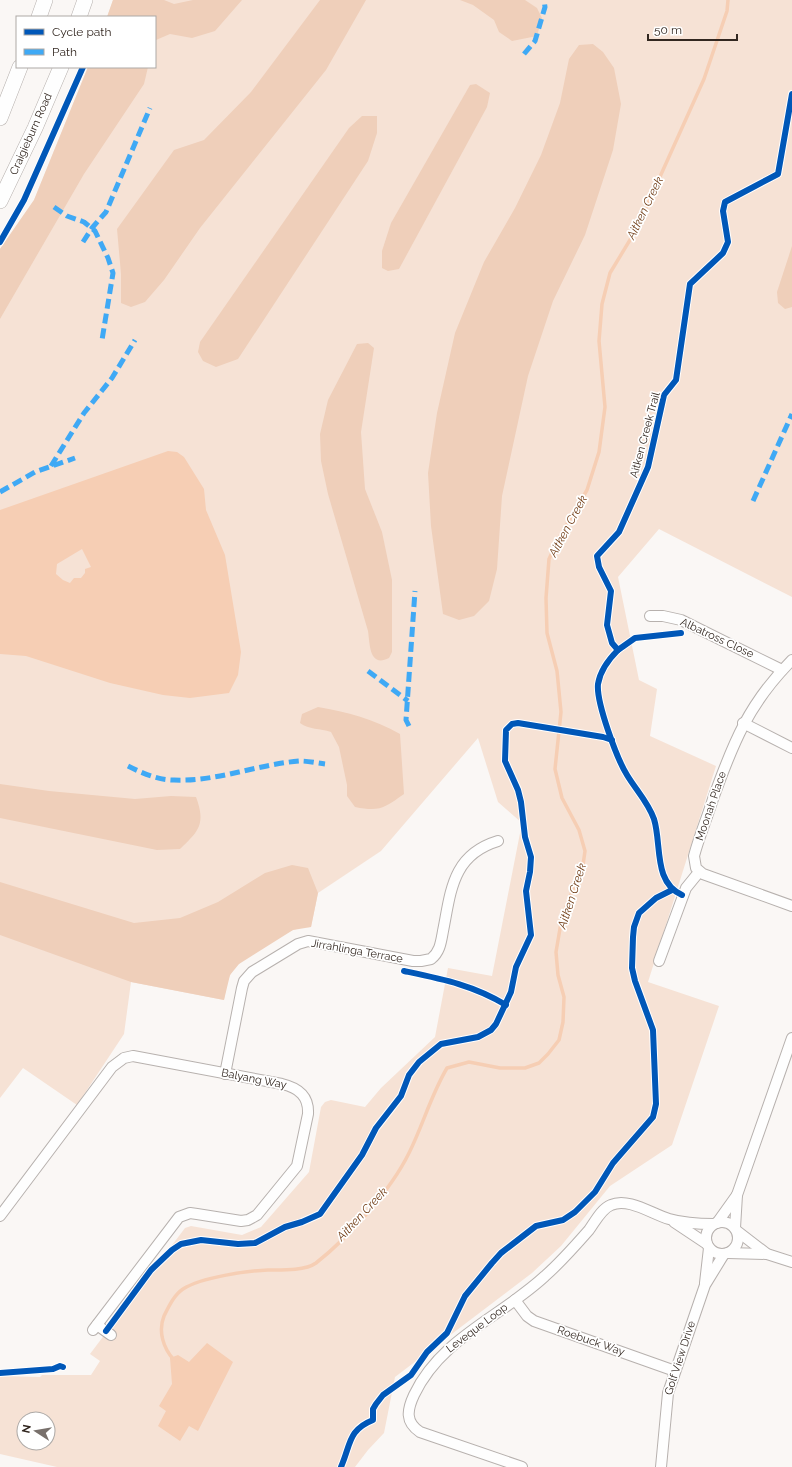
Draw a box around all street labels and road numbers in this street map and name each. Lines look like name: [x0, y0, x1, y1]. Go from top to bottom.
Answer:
street label: Craigieburn Road: [7, 91, 55, 177]
street label: Aitken Creek Trail: [627, 391, 663, 479]
street label: Albatross Close: [678, 615, 756, 661]
street label: Moonah Place: [693, 769, 729, 842]
street label: Jirrahlinga Terrace: [310, 937, 404, 966]
street label: Balyang Way: [220, 1066, 288, 1092]
street label: Leveque Loop: [444, 1301, 510, 1355]
street label: Golf View Drive: [662, 1319, 698, 1397]
street label: Roebuck Way: [556, 1323, 626, 1359]

